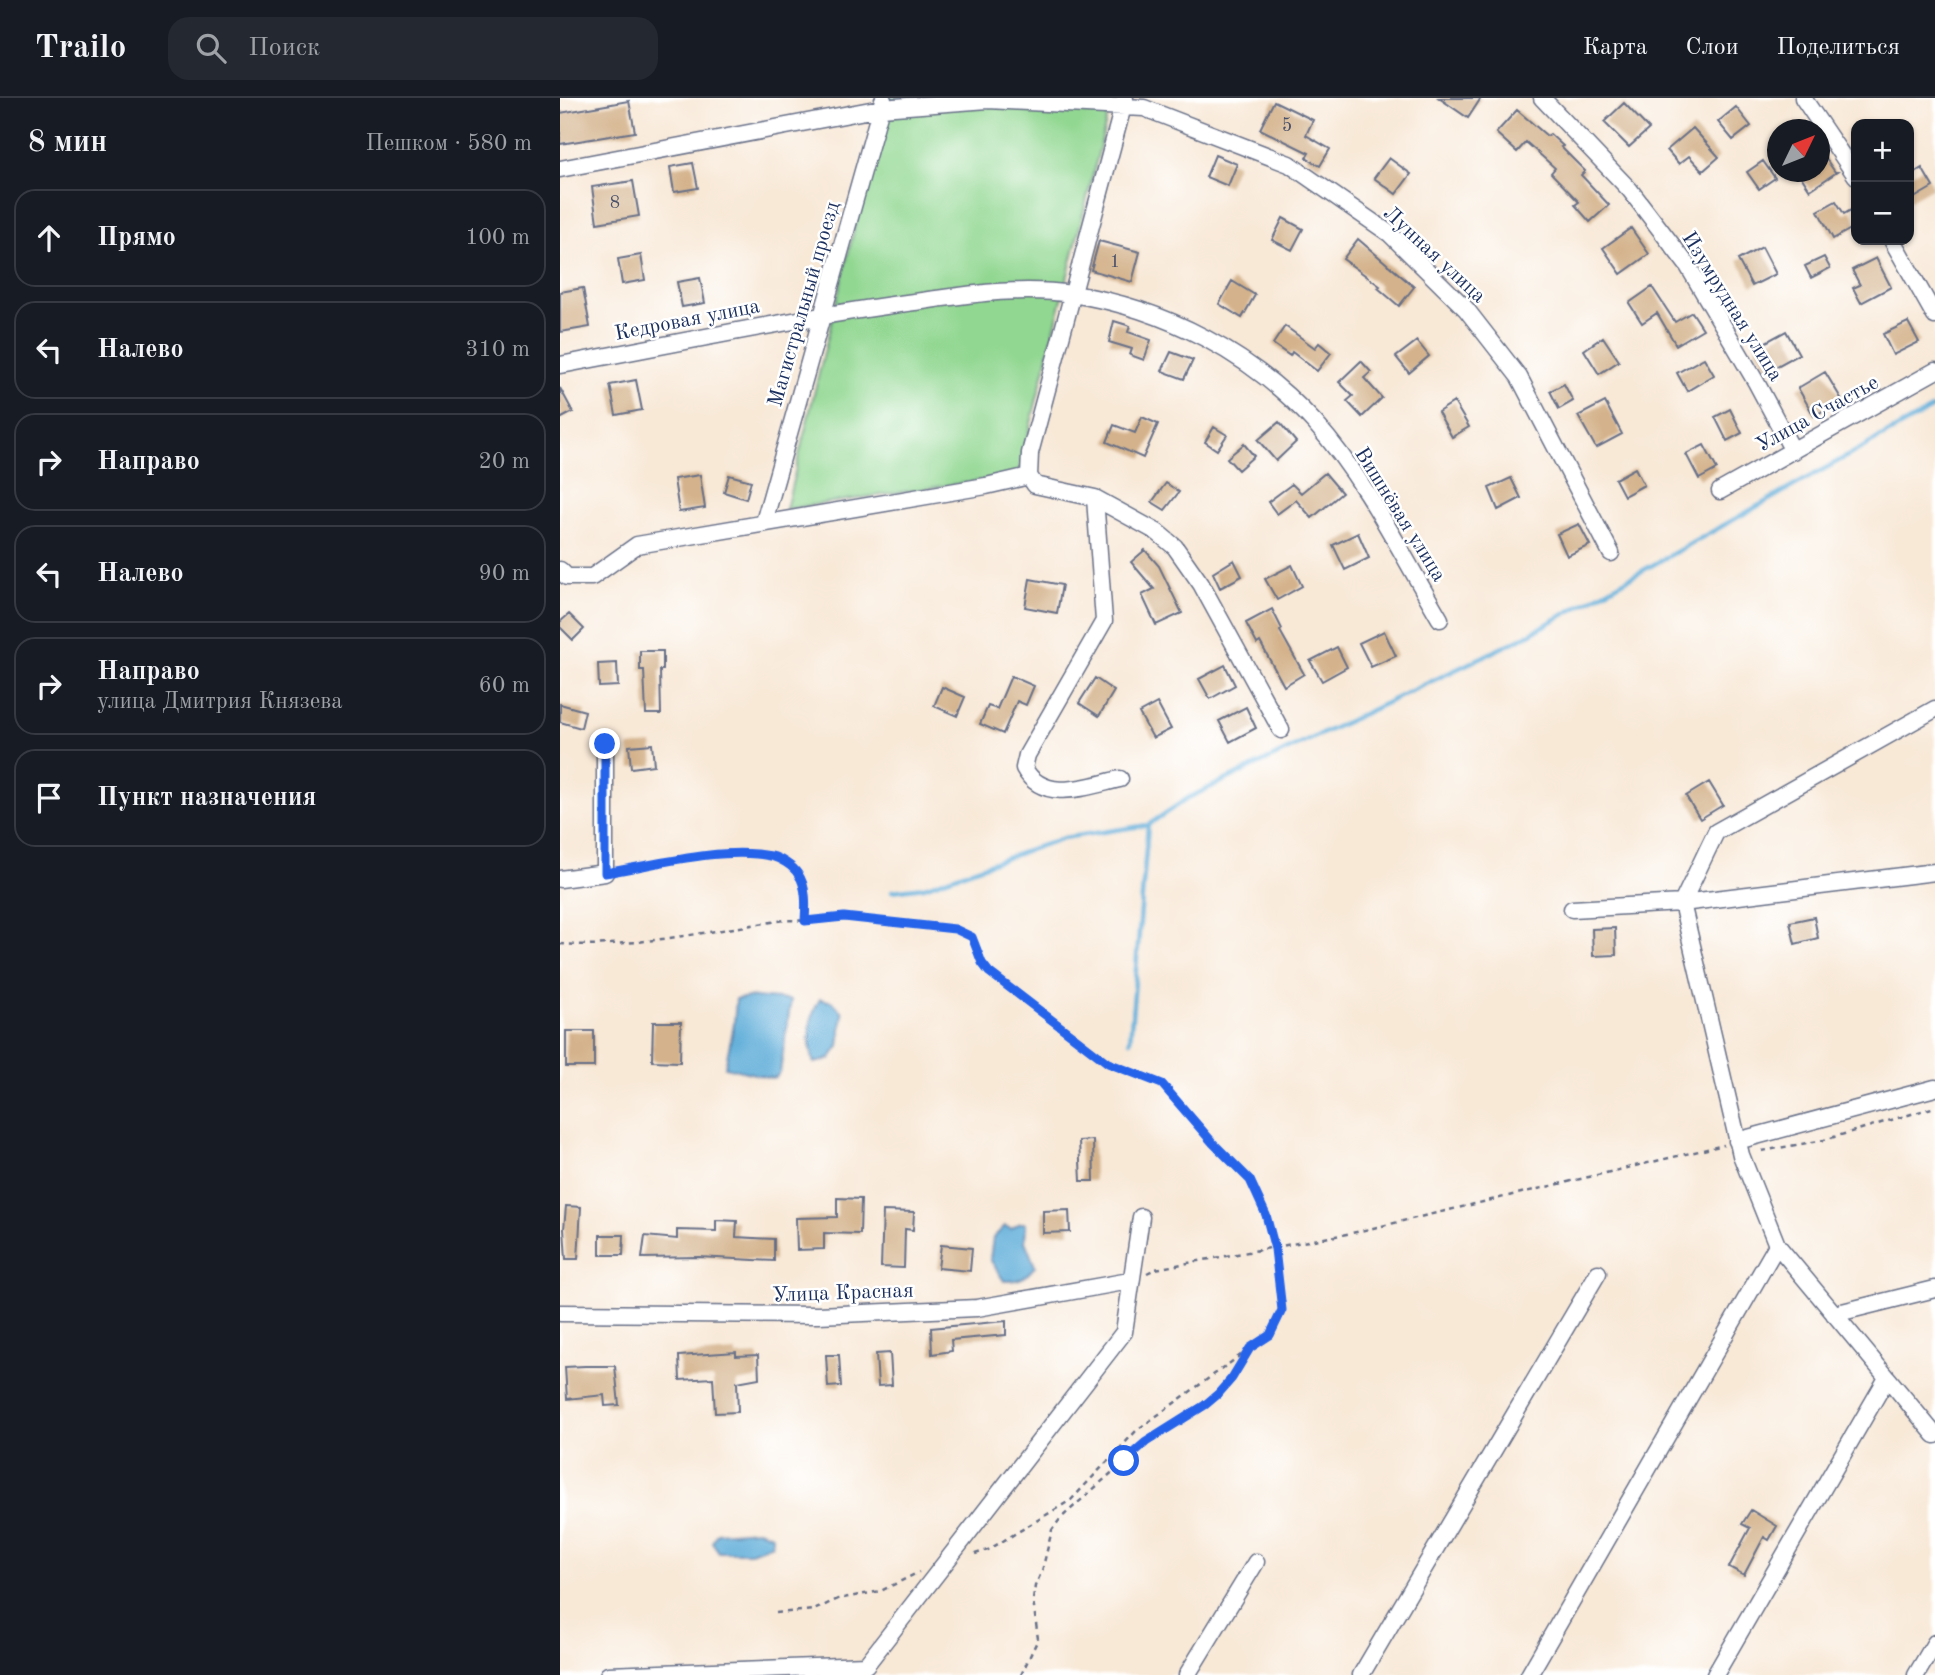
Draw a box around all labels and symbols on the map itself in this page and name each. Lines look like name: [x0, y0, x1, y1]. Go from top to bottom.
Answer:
house number: 5: [1282, 117, 1292, 135]
north arrow: [1767, 119, 1830, 182]
house number: 8: [610, 194, 620, 212]
street label: Магистральный проезд: [765, 199, 844, 409]
street label: Лунная улица: [1379, 203, 1489, 308]
street label: Изумрудная улица: [1677, 228, 1786, 385]
house number: 1: [1110, 253, 1120, 271]
street label: Кедровая улица: [613, 296, 762, 345]
street label: Улица Счастье: [1753, 372, 1882, 457]
street label: Вишнёвая улица: [1350, 444, 1449, 586]
route end: [589, 728, 620, 759]
street label: Улица Красная: [772, 1281, 914, 1306]
route start: [1108, 1445, 1139, 1476]

